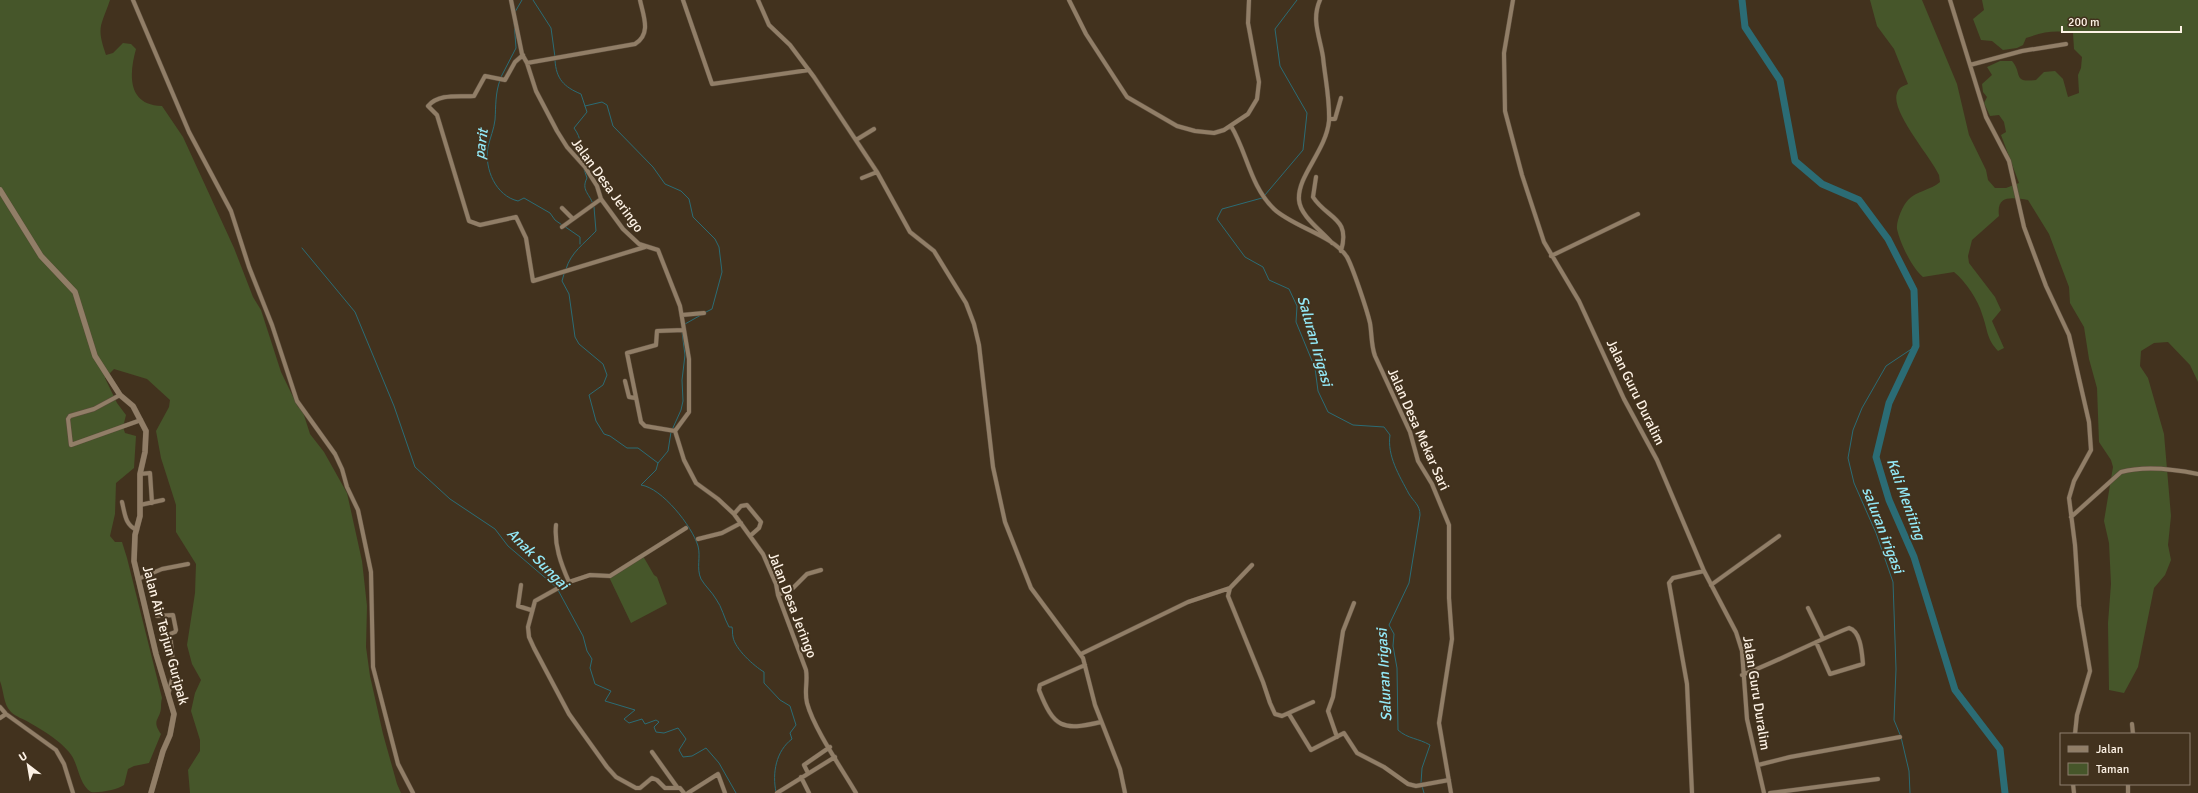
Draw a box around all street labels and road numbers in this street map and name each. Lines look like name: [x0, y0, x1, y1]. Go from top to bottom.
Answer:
street label: Jalan Desa Jeringo: [568, 135, 647, 236]
street label: Jalan Guru Duralim: [1603, 337, 1668, 448]
street label: Jalan Desa Mekar Sari: [1384, 365, 1453, 493]
street label: Jalan Desa Jeringo: [765, 550, 821, 661]
street label: Jalan Air Terjun Guripak: [139, 564, 192, 707]
street label: Jalan Guru Duralim: [1739, 635, 1774, 751]

